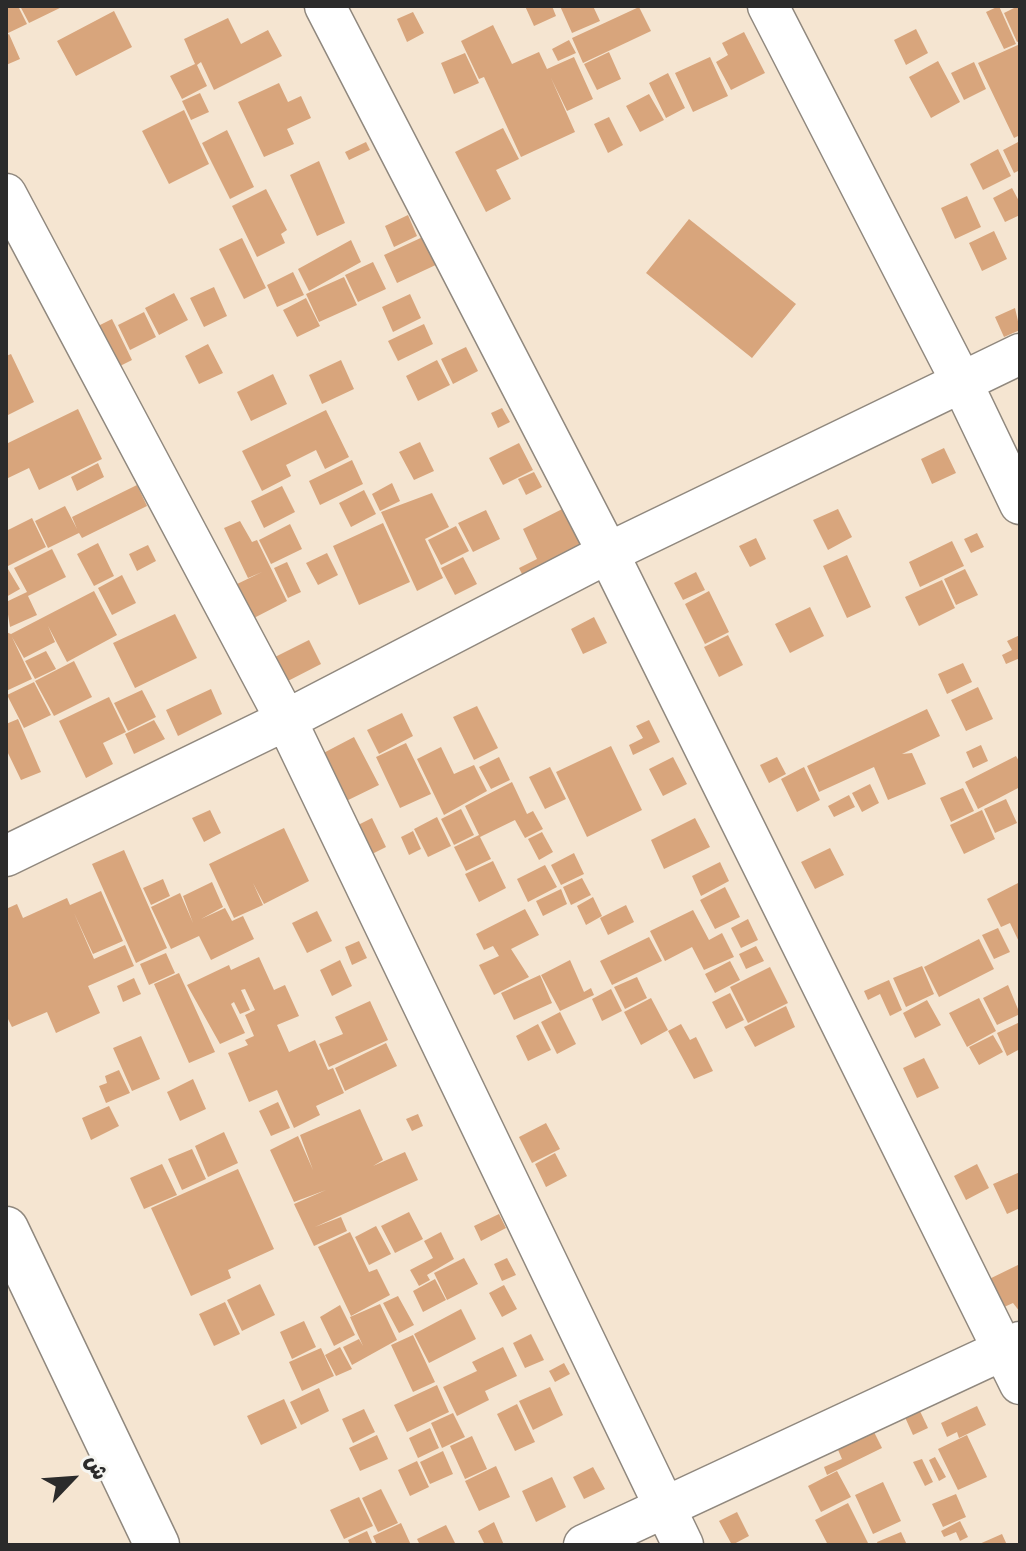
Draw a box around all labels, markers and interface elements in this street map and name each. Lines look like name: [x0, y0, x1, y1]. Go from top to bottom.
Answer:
north arrow: [32, 1439, 112, 1519]
text: ش: [77, 1452, 111, 1485]

